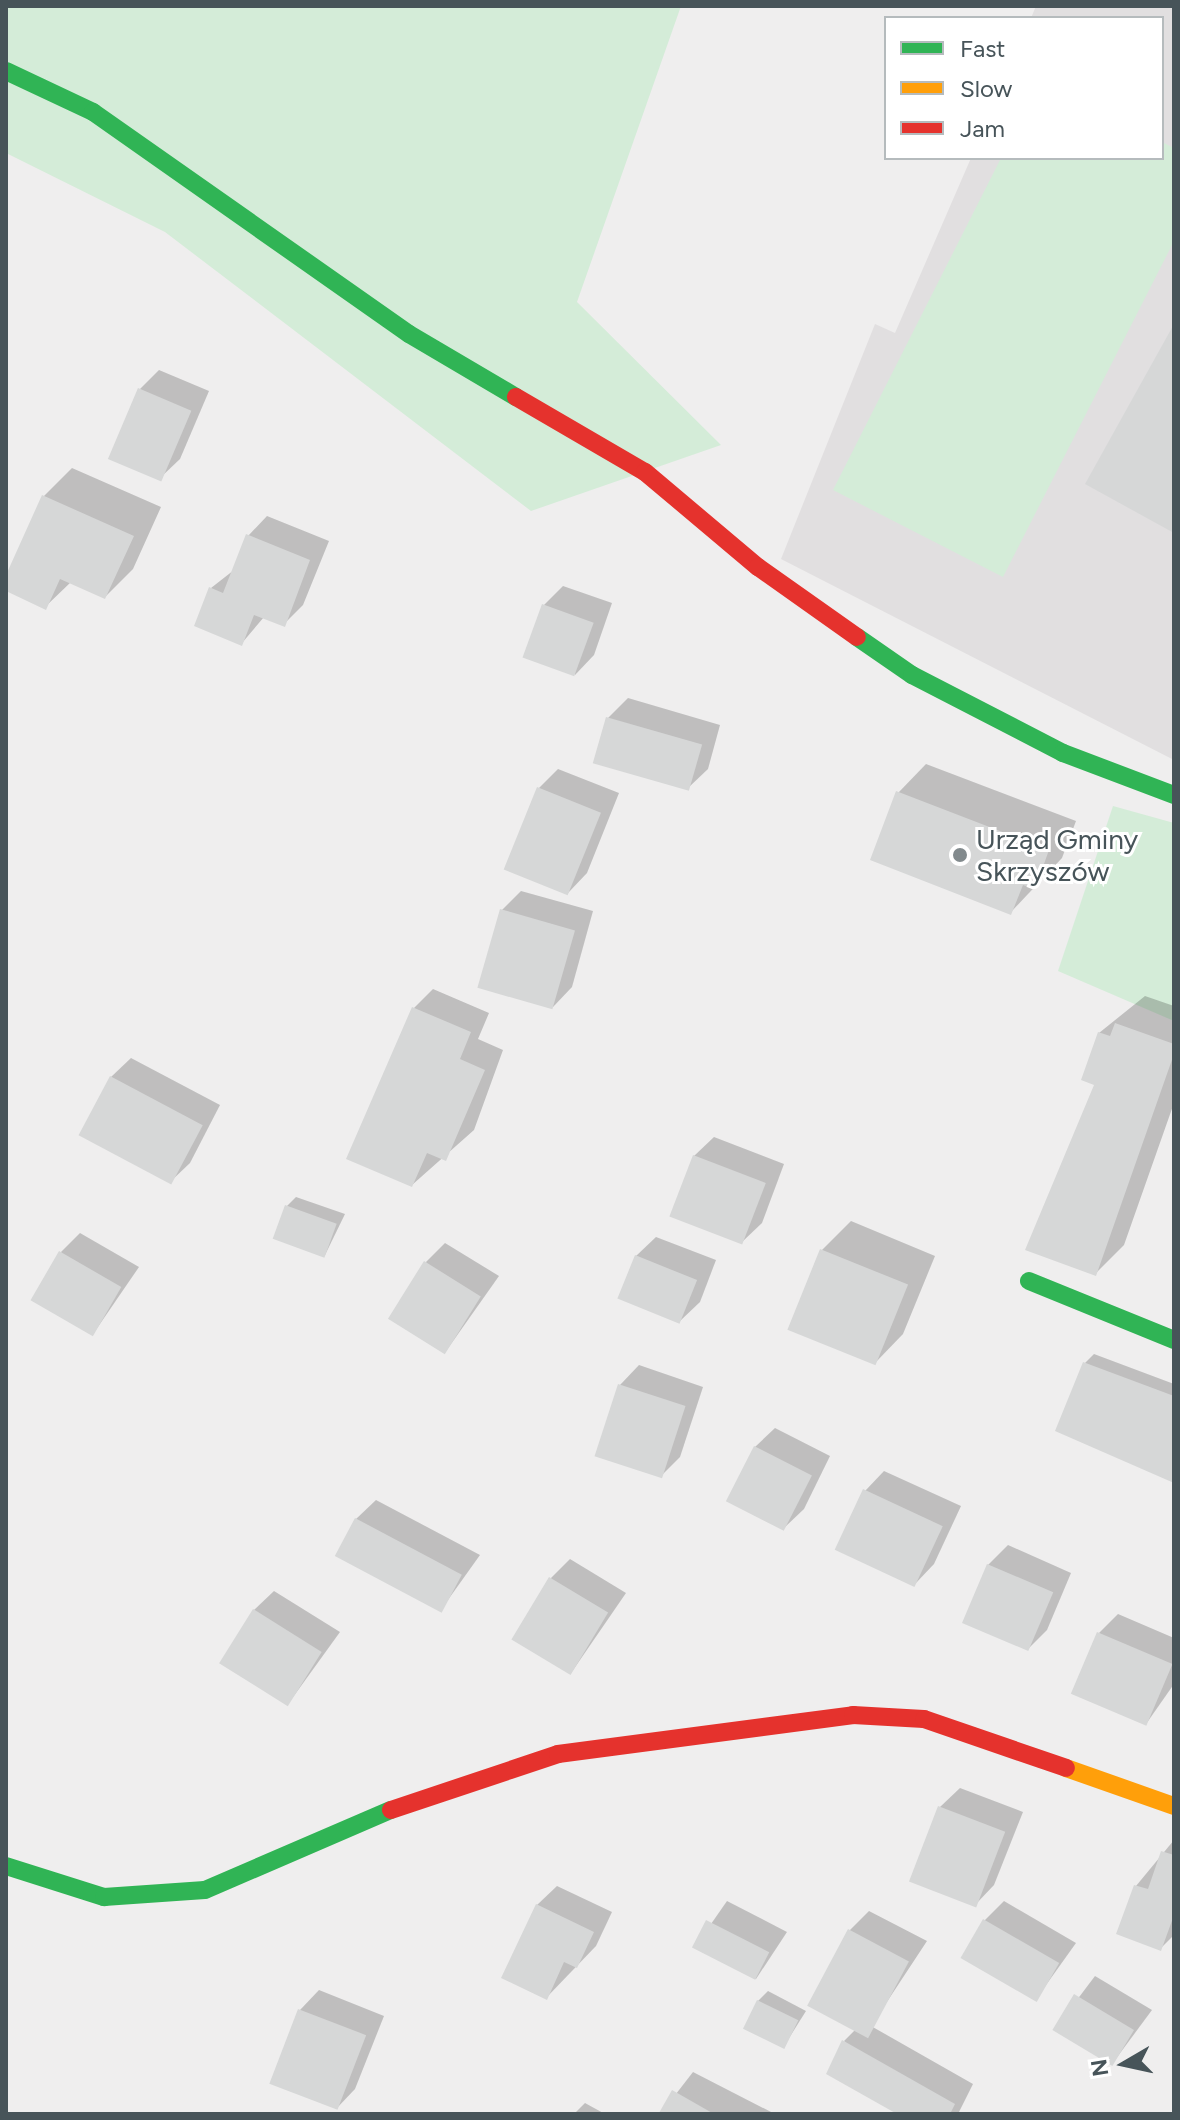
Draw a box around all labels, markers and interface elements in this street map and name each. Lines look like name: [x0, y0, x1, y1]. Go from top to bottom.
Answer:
legend: [884, 16, 1164, 160]
text: Fast: [960, 34, 1005, 63]
text: Slow: [960, 74, 1012, 103]
text: Jam: [960, 114, 1005, 143]
place label: Urząd Gminy Skrzyszów: [976, 822, 1138, 888]
marker: Urząd Gminy Skrzyszów: [951, 846, 969, 864]
north arrow: [1084, 2024, 1164, 2104]
text: N: [1085, 2057, 1114, 2078]

